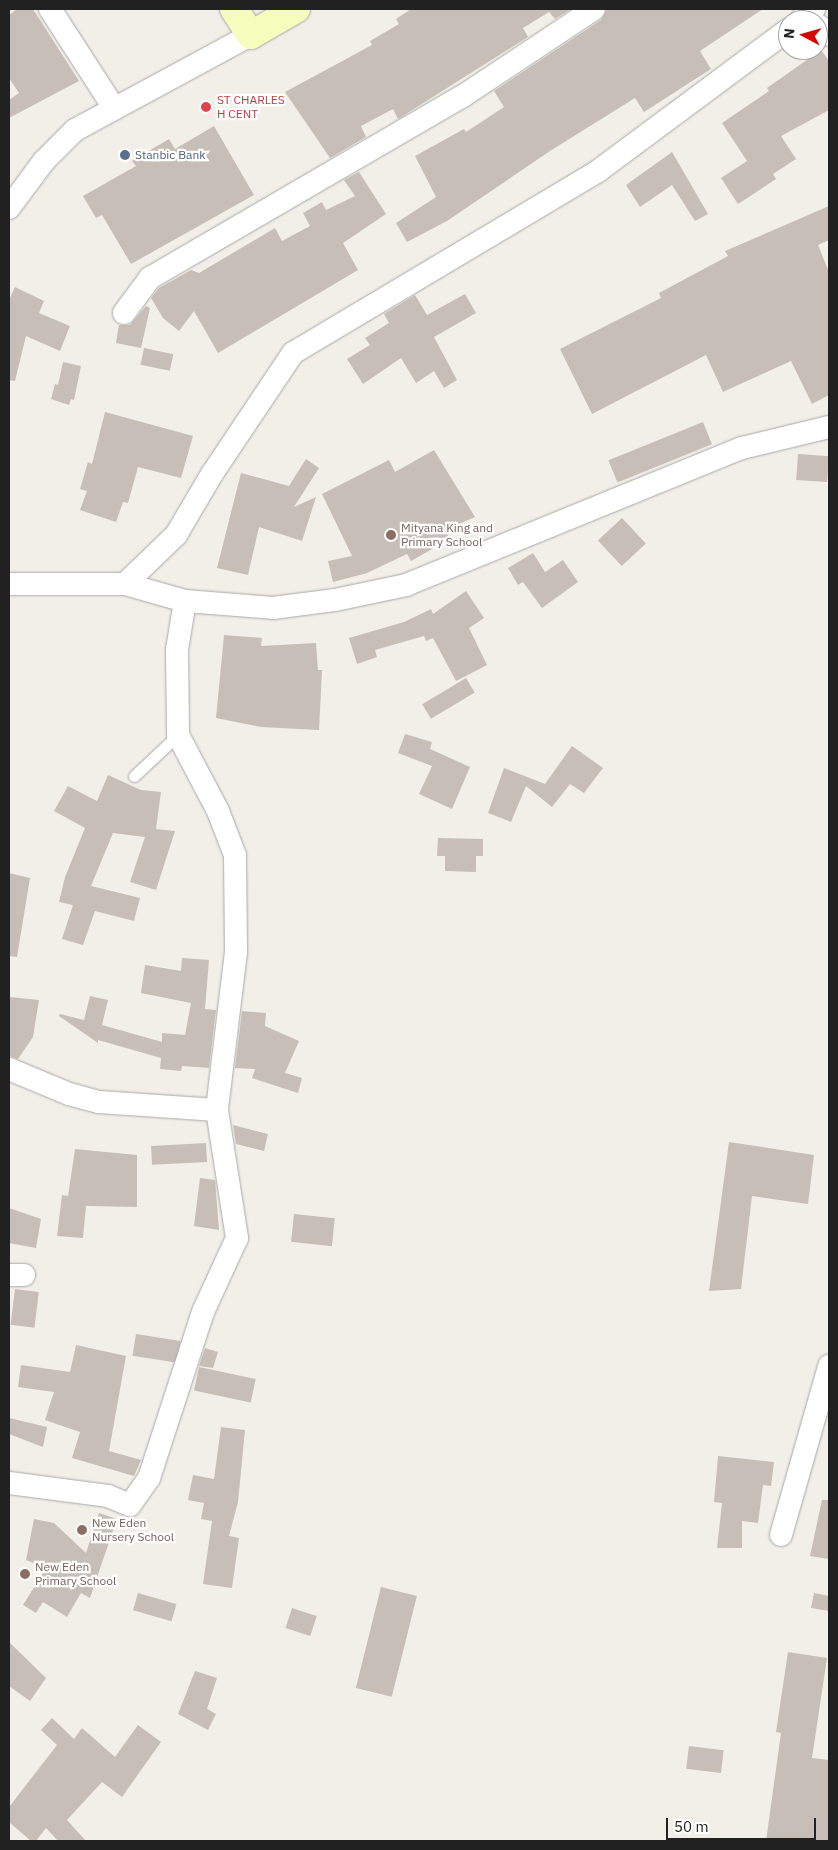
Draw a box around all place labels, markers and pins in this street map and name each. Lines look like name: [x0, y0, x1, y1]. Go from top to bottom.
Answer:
place label: ST CHARLES H CENT: [217, 93, 285, 121]
marker: ST CHARLES H CENT: [199, 100, 213, 114]
place label: Stanbic Bank: [135, 148, 206, 162]
marker: Stanbic Bank: [119, 149, 131, 161]
place label: Mityana King and Primary School: [401, 521, 493, 549]
marker: Mityana King and Primary School: [385, 529, 397, 541]
place label: New Eden Nursery School: [92, 1516, 174, 1544]
marker: New Eden Nursery School: [76, 1524, 88, 1536]
place label: New Eden Primary School: [35, 1560, 116, 1588]
marker: New Eden Primary School: [19, 1568, 31, 1580]

